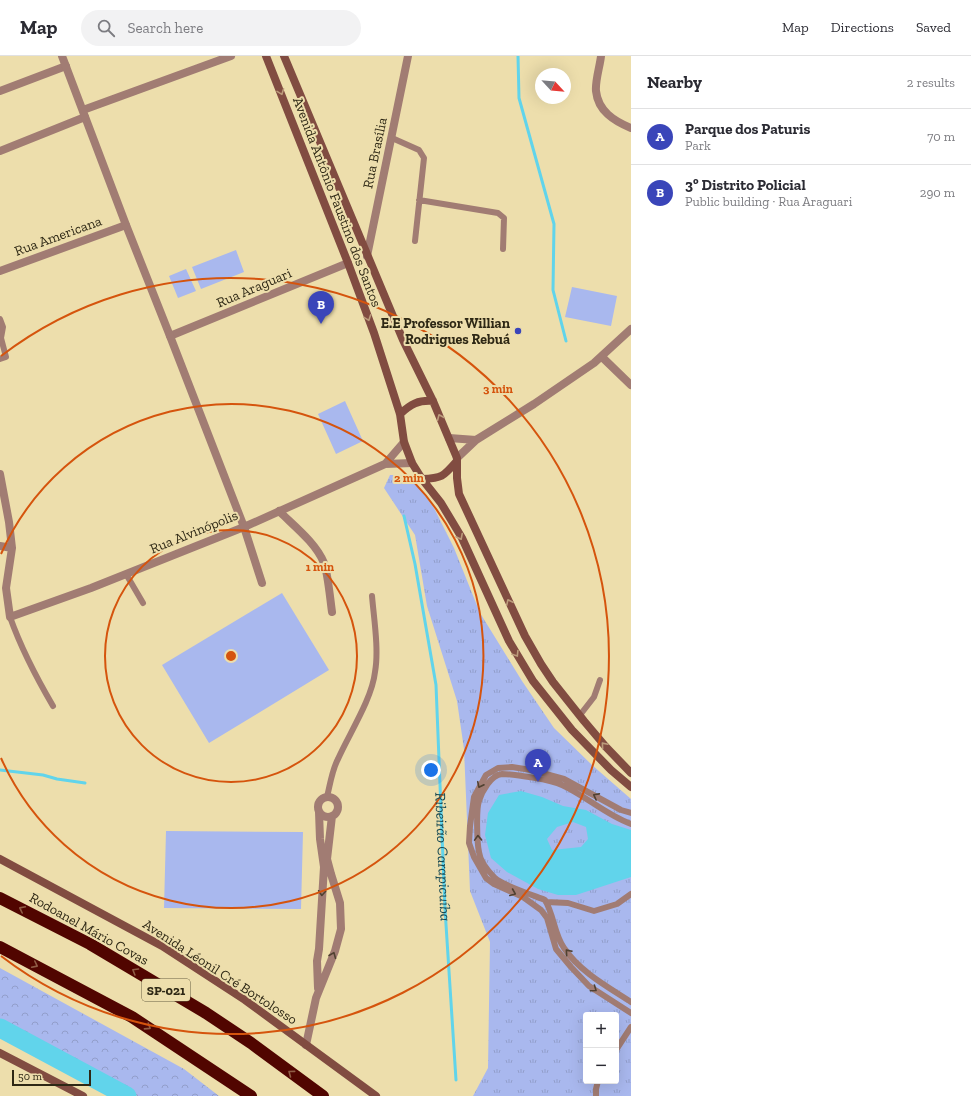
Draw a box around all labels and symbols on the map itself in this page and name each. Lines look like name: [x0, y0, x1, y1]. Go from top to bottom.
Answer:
north arrow: [535, 68, 571, 104]
one-way arrow: [276, 89, 284, 96]
street label: Avenida Antônio Faustino dos Santos: [289, 95, 385, 309]
street label: Rua Brasília: [359, 116, 391, 190]
street label: Rua Americana: [12, 212, 104, 260]
street label: Rua Araguari: [214, 265, 294, 311]
pin: B: [308, 291, 334, 324]
one-way arrow: [363, 314, 372, 321]
place label: E.E Professor Willian Rodrigues Rebuá: [381, 315, 511, 348]
marker: E.E Professor Willian Rodrigues Rebuá: [513, 326, 523, 336]
text: 3 min: [483, 382, 513, 396]
one-way arrow: [436, 414, 444, 421]
text: 2 min: [394, 471, 424, 485]
street label: Rua Alvinópolis: [147, 507, 241, 557]
one-way arrow: [456, 532, 463, 540]
text: 1 min: [306, 560, 334, 574]
one-way arrow: [506, 599, 514, 607]
centre of rings: [224, 649, 238, 663]
one-way arrow: [512, 650, 519, 657]
one-way arrow: [602, 742, 609, 749]
pin: A: [525, 749, 551, 782]
your location: [421, 760, 441, 780]
one-way arrow: [477, 781, 485, 789]
water label: Ribeirão Carapicuíba: [431, 792, 455, 922]
one-way arrow: [593, 793, 600, 801]
one-way arrow: [474, 835, 482, 841]
street label: Rodoanel Mário Covas: [26, 889, 152, 969]
one-way arrow: [510, 889, 517, 897]
one-way arrow: [317, 890, 326, 896]
one-way arrow: [18, 906, 26, 914]
street label: Avenida Léonil Cré Bortolosso: [140, 916, 300, 1028]
one-way arrow: [565, 950, 572, 957]
one-way arrow: [328, 951, 336, 958]
one-way arrow: [30, 960, 38, 967]
one-way arrow: [132, 969, 139, 976]
road number: SP-021: [142, 979, 190, 1001]
one-way arrow: [590, 984, 597, 991]
one-way arrow: [144, 1023, 151, 1030]
scale bar: [12, 1068, 91, 1087]
one-way arrow: [288, 1070, 295, 1078]

